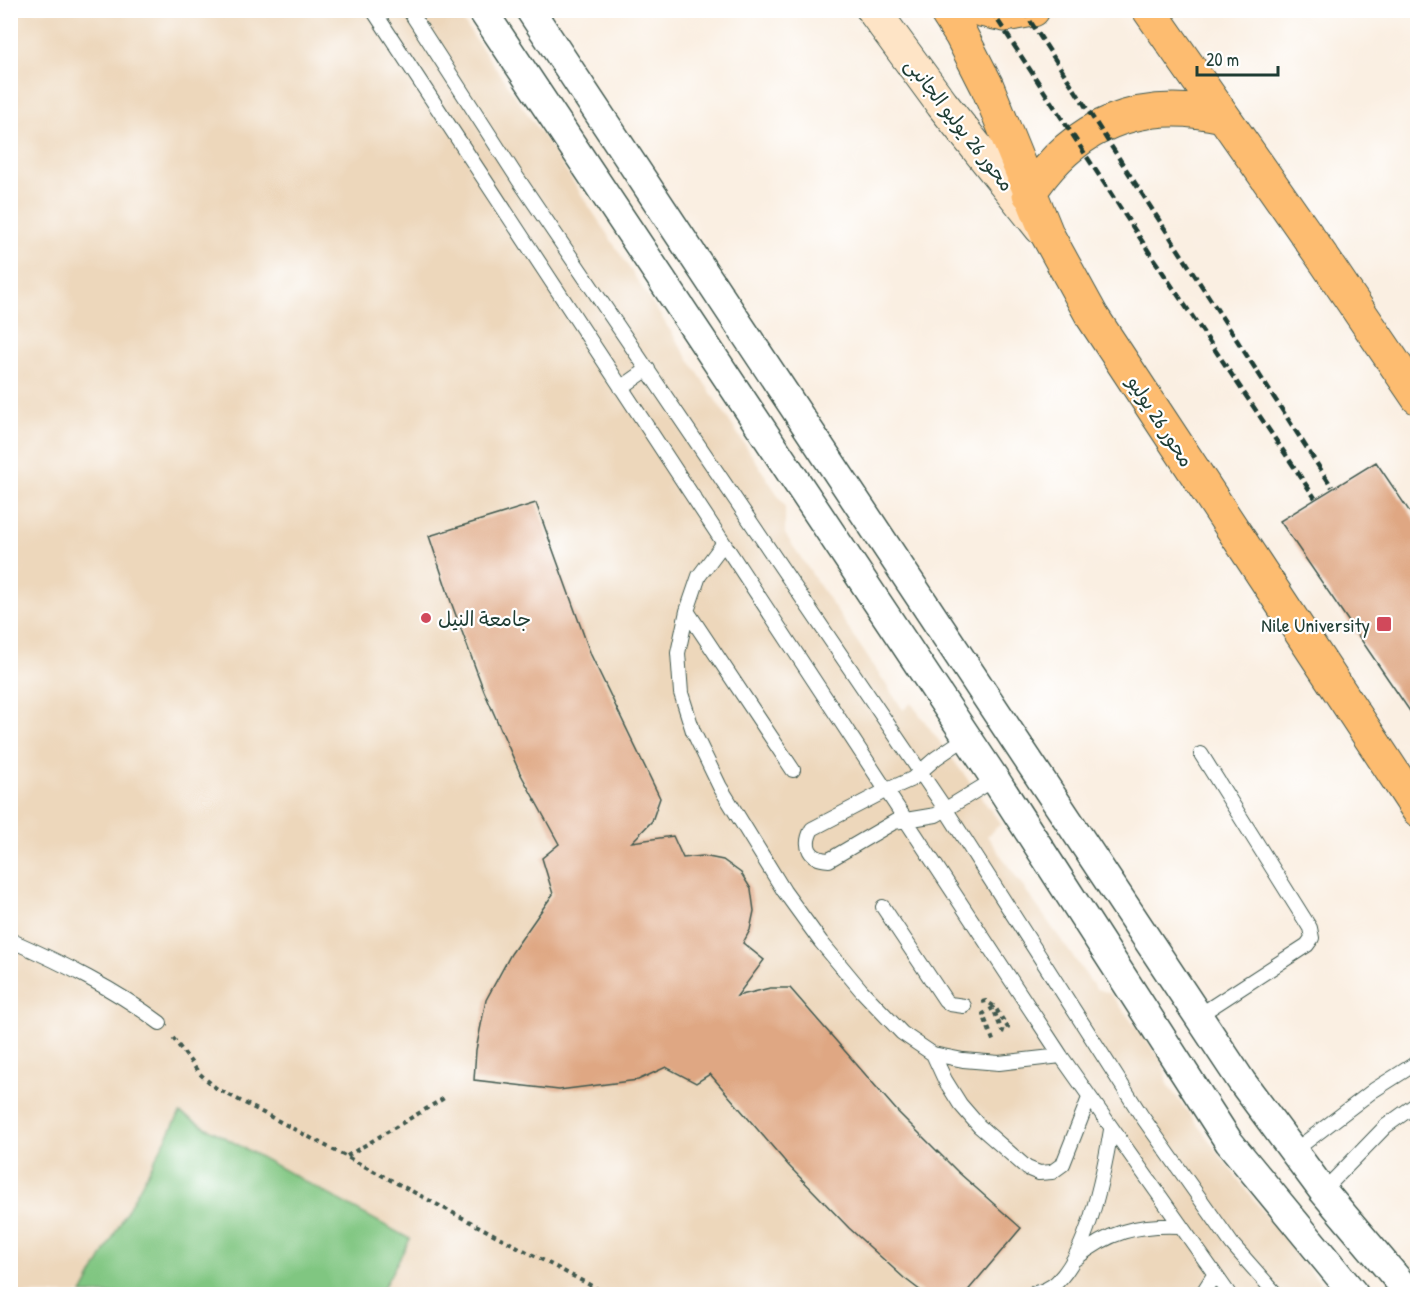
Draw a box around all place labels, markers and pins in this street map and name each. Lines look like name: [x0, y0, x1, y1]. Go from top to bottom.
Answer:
place label: جامعة النيل: [438, 605, 531, 632]
marker: جامعة النيل: [419, 611, 433, 625]
place label: Nile University: [1261, 611, 1370, 638]
marker: Nile University: [1375, 615, 1393, 633]

